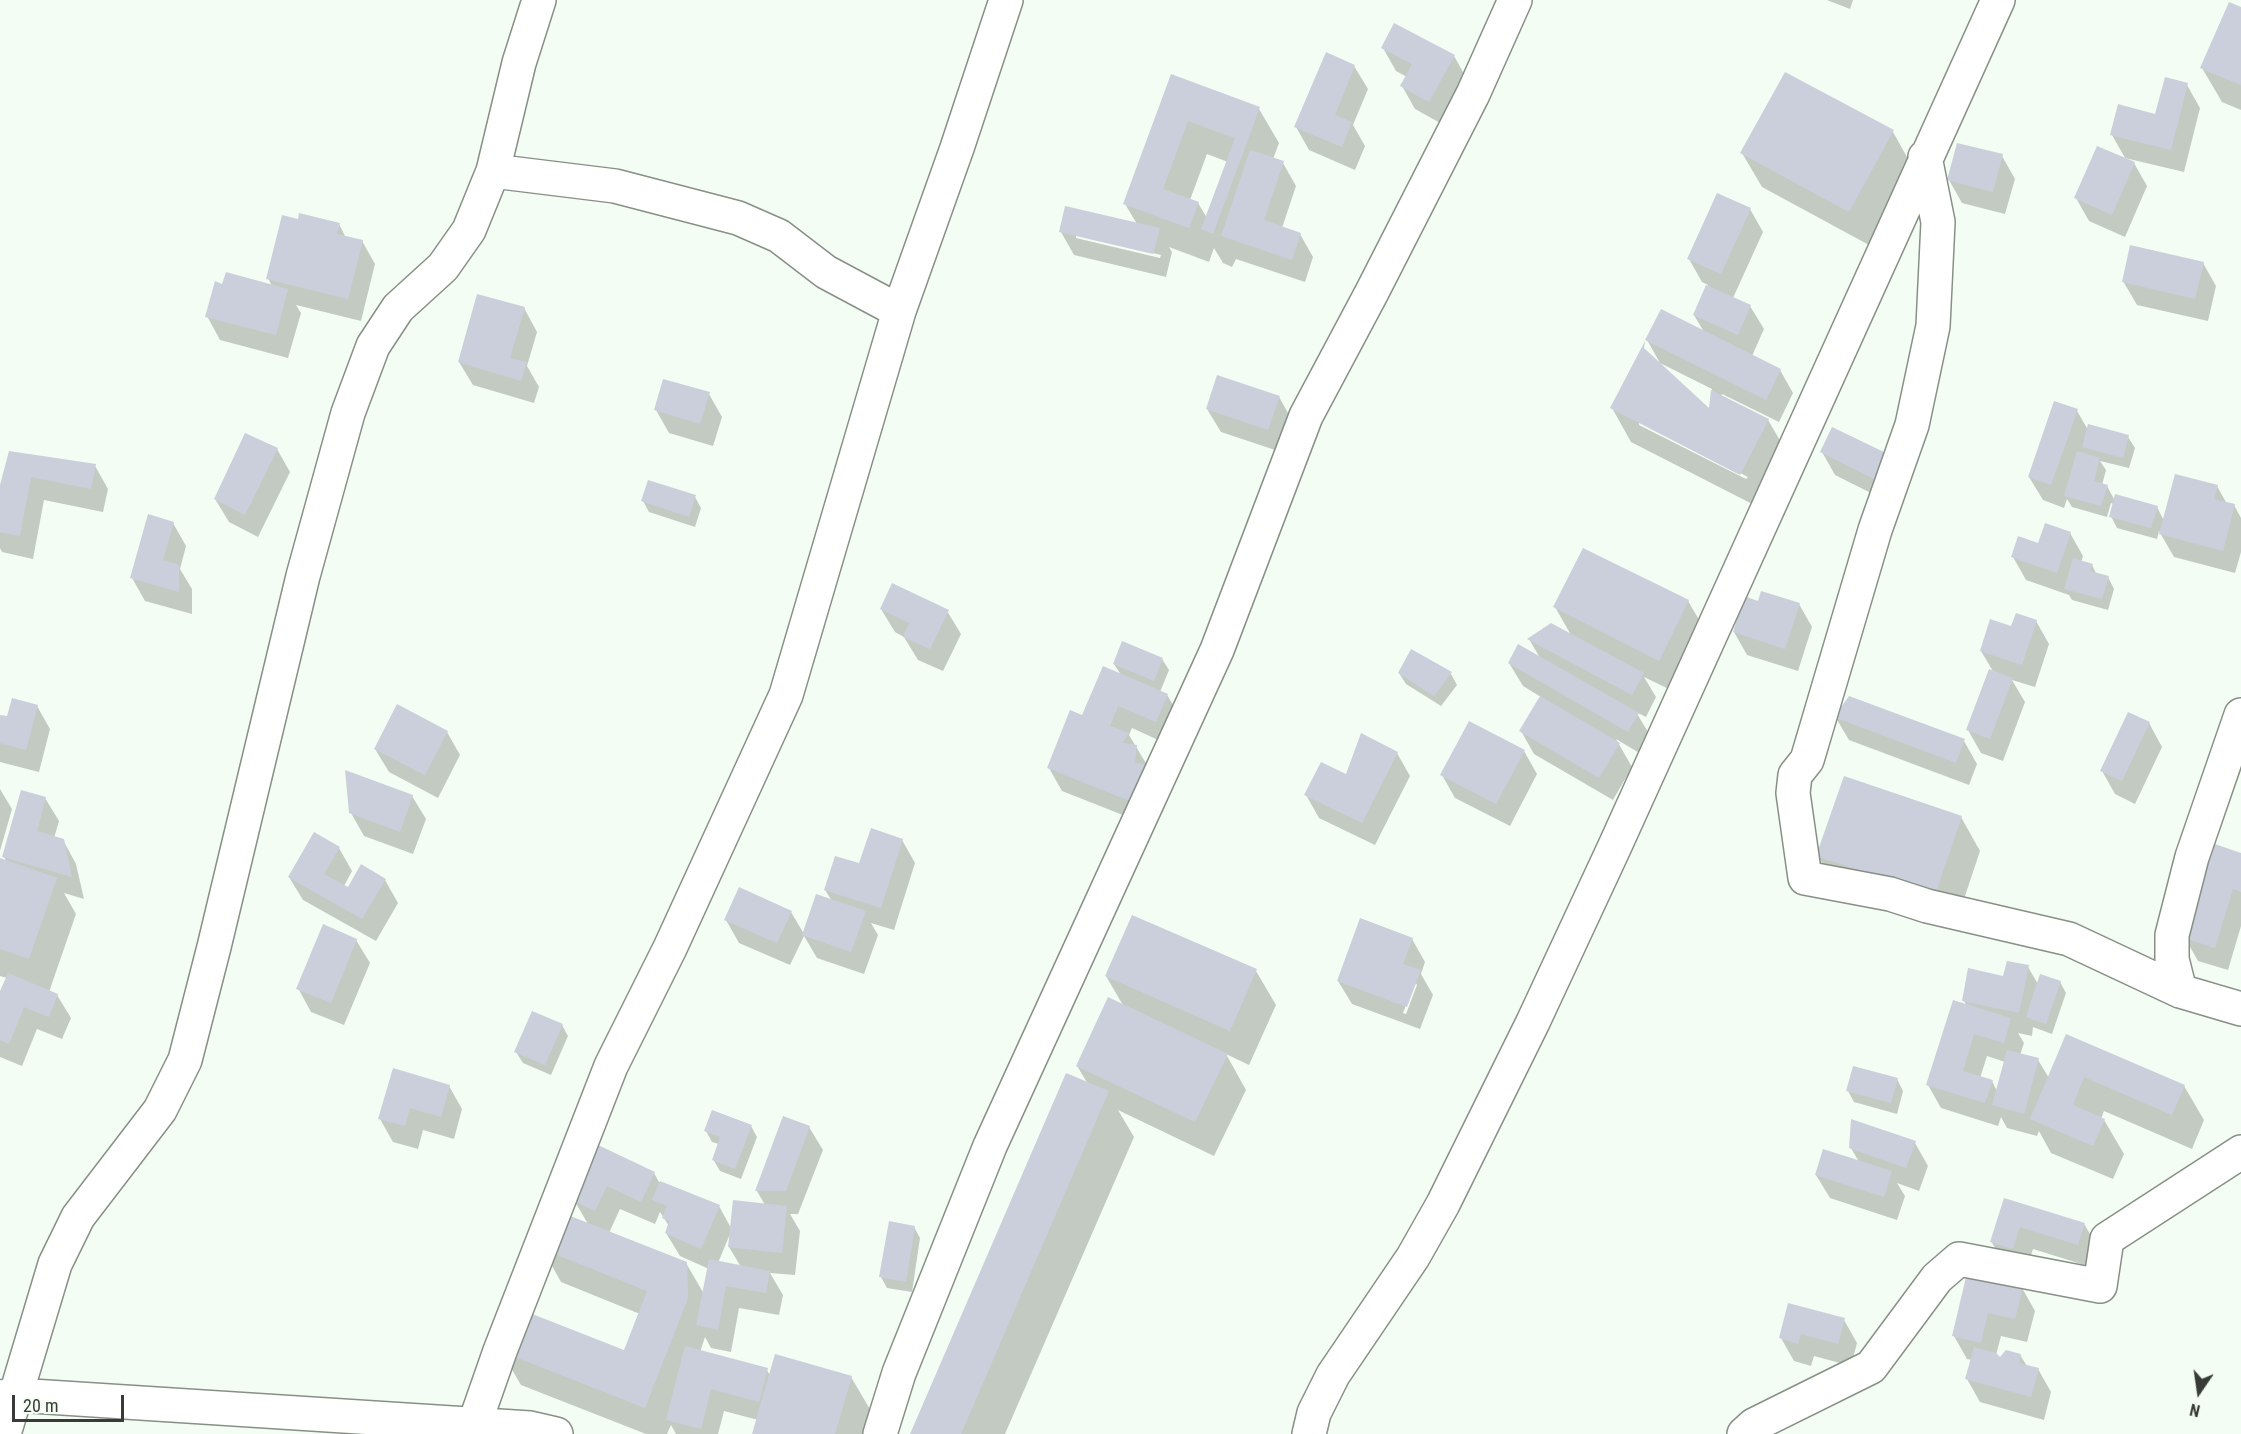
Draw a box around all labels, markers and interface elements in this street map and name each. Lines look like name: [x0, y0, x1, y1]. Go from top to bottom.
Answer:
north arrow: [2169, 1362, 2229, 1422]
scale bar: [15, 1383, 128, 1421]
text: 20 m: [23, 1395, 58, 1416]
text: N: [2188, 1400, 2202, 1420]

